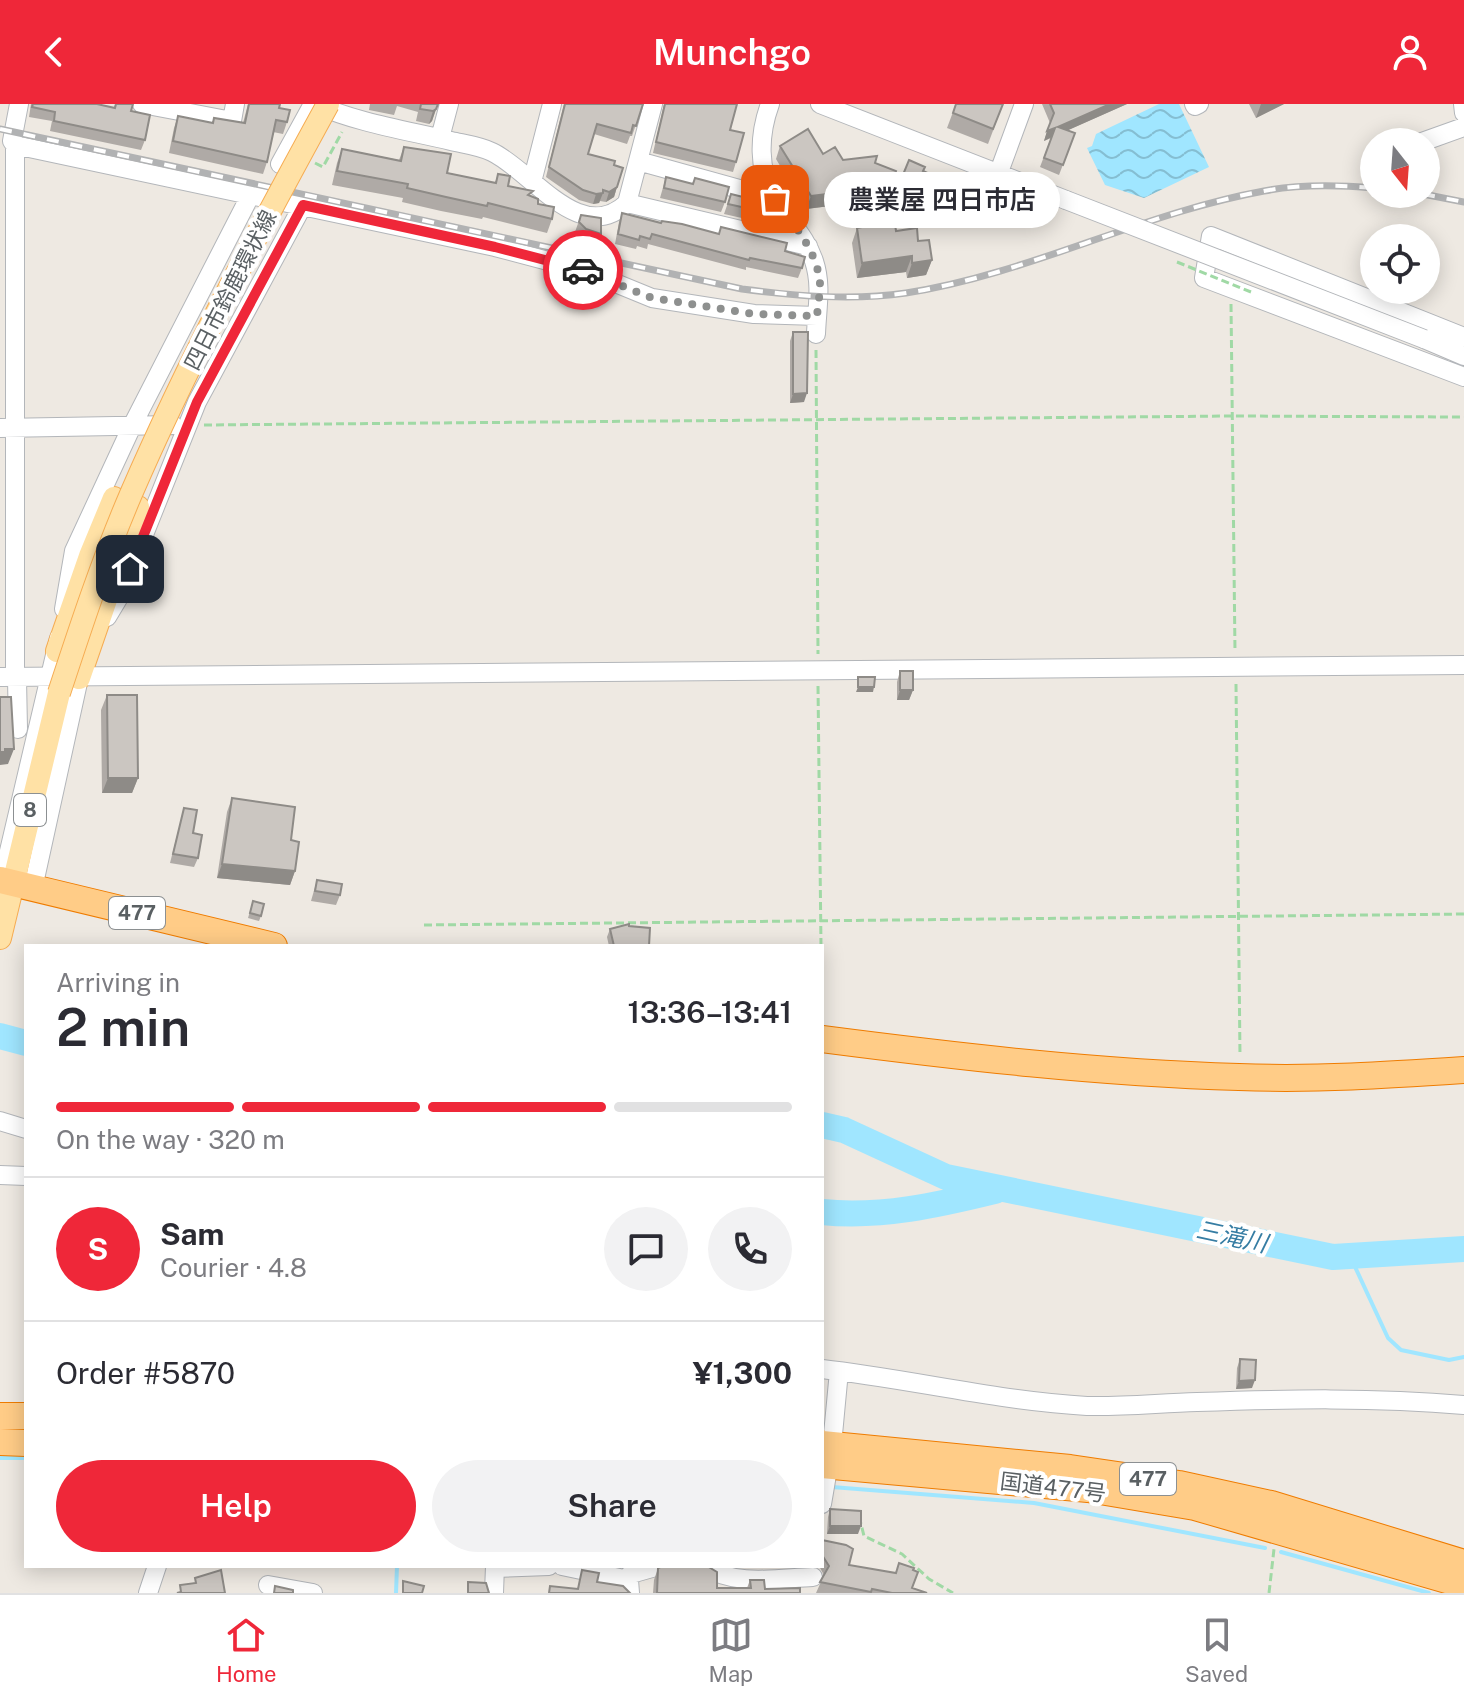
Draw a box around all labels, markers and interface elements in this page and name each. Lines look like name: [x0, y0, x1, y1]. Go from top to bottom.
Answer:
icon: back: [32, 30, 76, 74]
icon: person: [1388, 30, 1432, 74]
text: Munchgo: [653, 31, 811, 73]
north arrow: [1360, 128, 1440, 208]
map controls: [1360, 128, 1440, 304]
pin: [741, 165, 809, 233]
callout: 農業屋 四日市店: [823, 171, 1059, 227]
icon: bag: [753, 177, 797, 221]
text: 農業屋 四日市店: [848, 184, 1036, 215]
street label: 四日市鈴鹿環状線: [178, 206, 282, 374]
button: locate: [1360, 224, 1440, 304]
courier: [543, 230, 623, 310]
icon: car: [561, 248, 605, 292]
pin: [96, 535, 164, 603]
icon: home: [108, 547, 152, 591]
road number: 8: [14, 794, 46, 826]
road number: 477: [109, 897, 165, 929]
text: Arriving in: [56, 967, 180, 998]
text: 13:36–13:41: [628, 994, 792, 1030]
text: 2 min: [56, 997, 190, 1058]
text: On the way · 320 m: [56, 1124, 285, 1155]
button: chat: [604, 1207, 688, 1291]
button: phone: [708, 1207, 792, 1291]
water label: 三滝川: [1194, 1215, 1273, 1258]
text: Sam: [160, 1216, 224, 1252]
text: S: [88, 1231, 108, 1267]
text: Courier · 4.8: [160, 1252, 307, 1283]
text: Order #5870: [56, 1355, 235, 1391]
text: ¥1,300: [693, 1355, 792, 1391]
button: Help: [56, 1460, 416, 1552]
button: Share: [432, 1460, 792, 1552]
road number: 477: [1120, 1463, 1176, 1495]
street label: 国道477号: [999, 1468, 1107, 1506]
tab: Home: [216, 1613, 277, 1687]
tab: Map: [709, 1613, 753, 1687]
tab: Saved: [1185, 1613, 1248, 1687]

